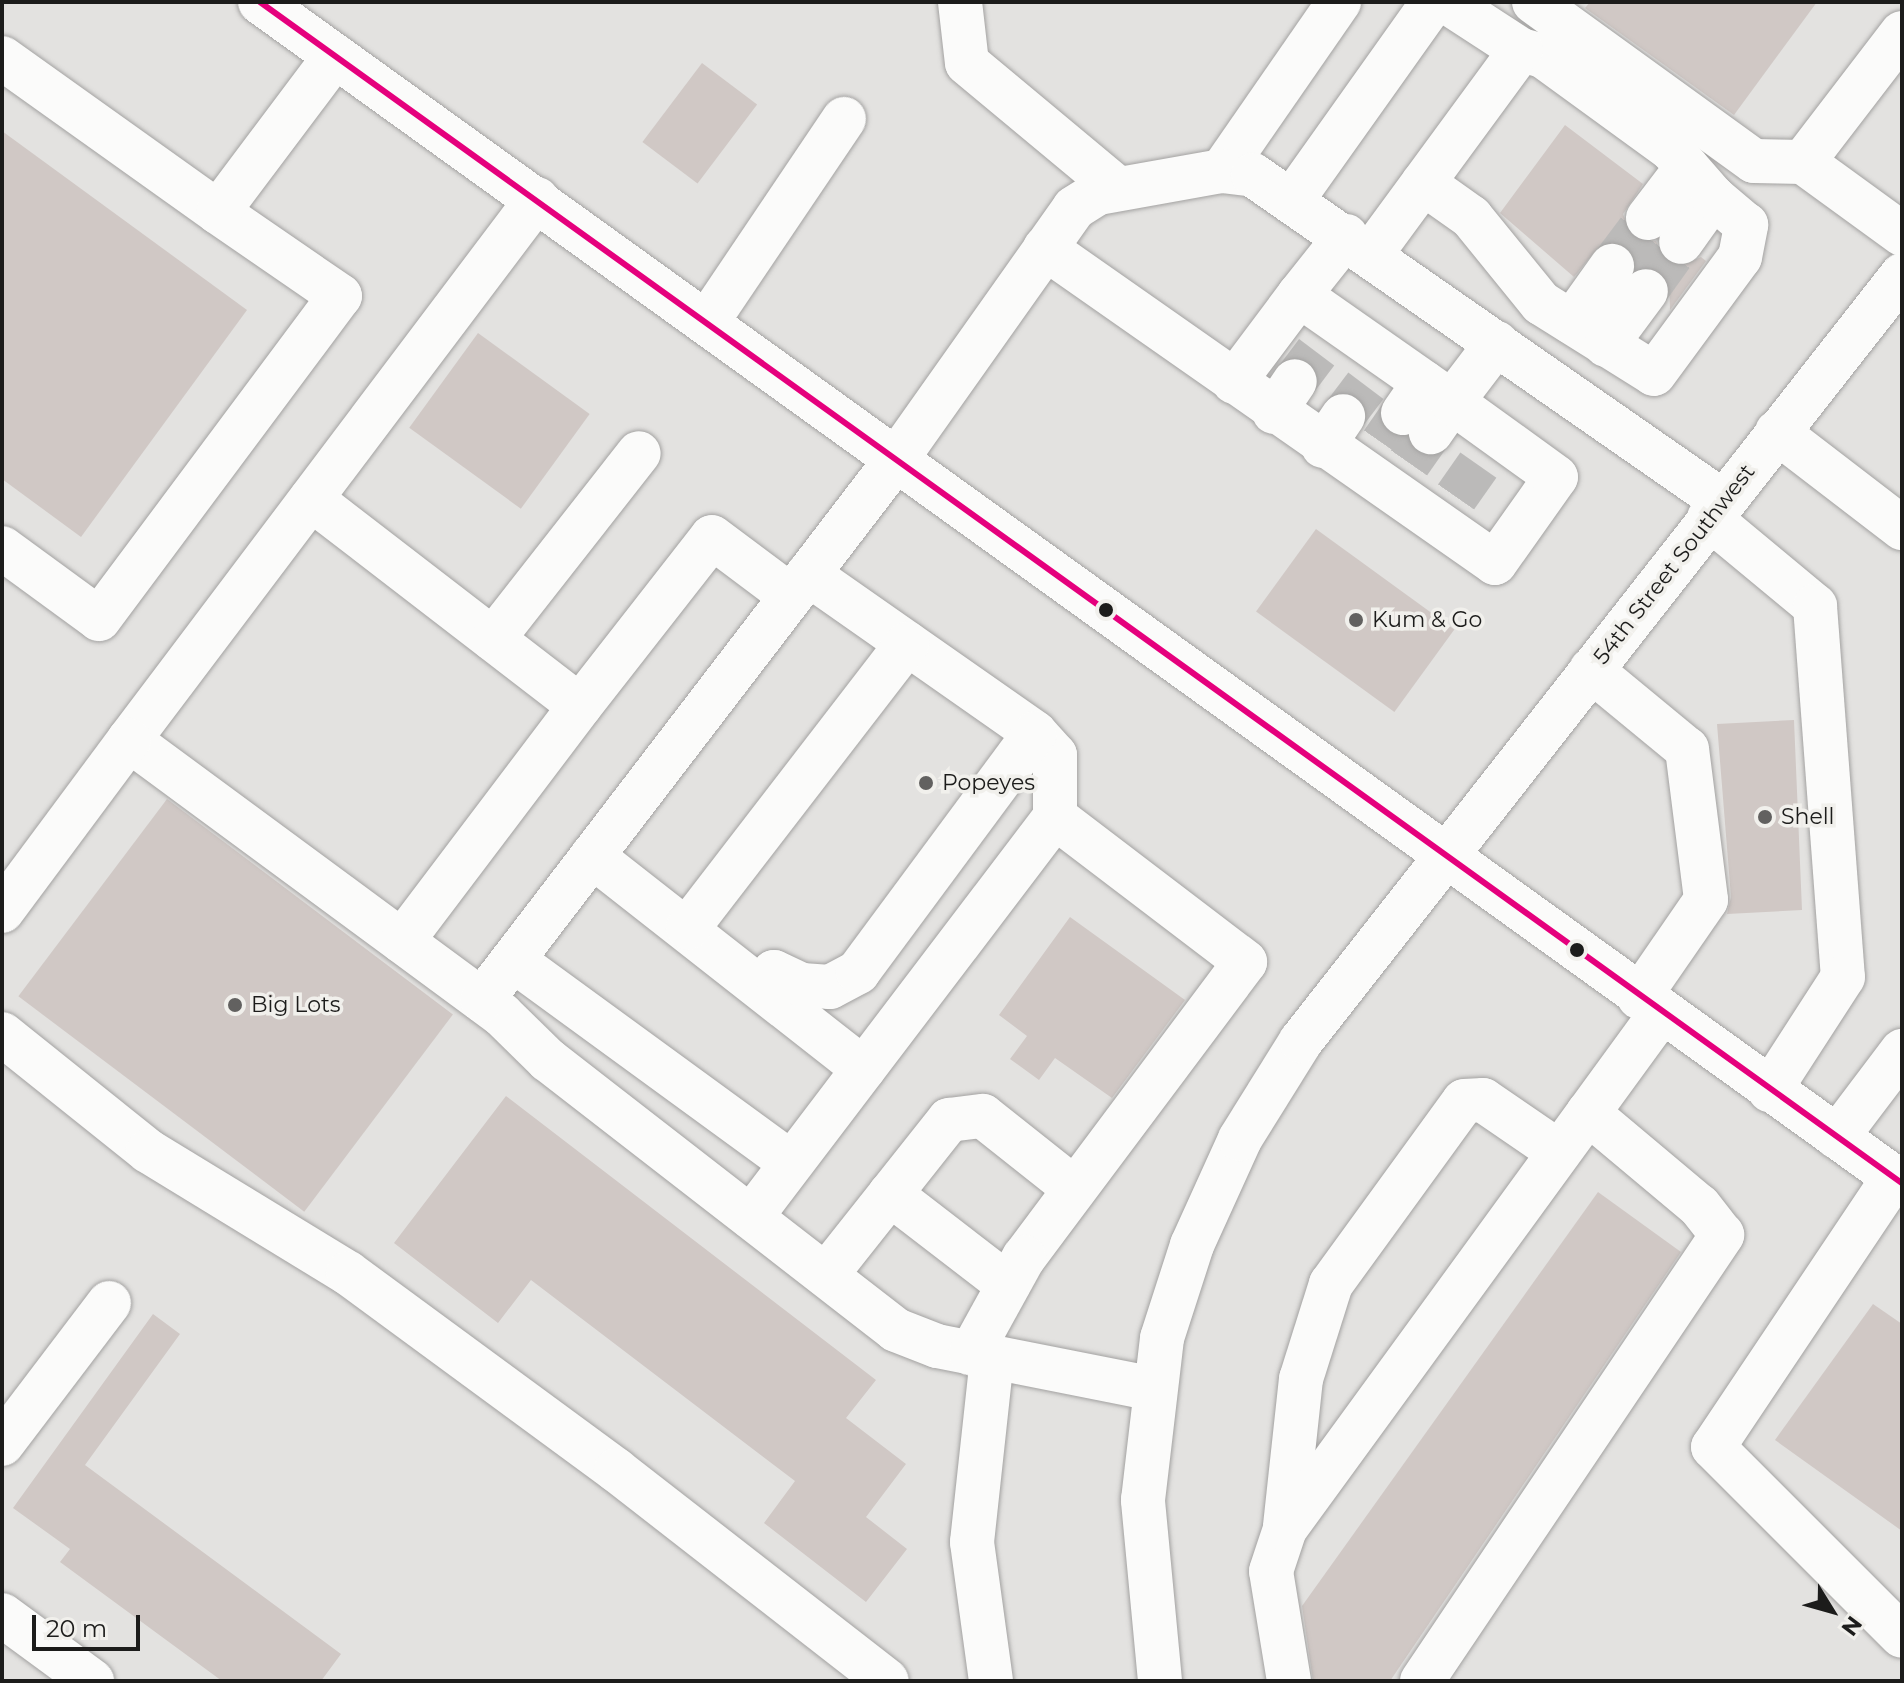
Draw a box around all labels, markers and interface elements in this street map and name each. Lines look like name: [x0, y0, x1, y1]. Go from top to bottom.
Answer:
street label: 54th Street Southwest: [1588, 459, 1760, 669]
unlabelled marker: [1098, 602, 1114, 618]
place label: Kum & Go: [1372, 607, 1482, 633]
marker: Kum & Go: [1347, 611, 1365, 629]
place label: Popeyes: [942, 770, 1035, 796]
marker: Popeyes: [917, 774, 935, 792]
place label: Shell: [1781, 804, 1835, 830]
marker: Shell: [1756, 808, 1774, 826]
unlabelled marker: [1569, 942, 1585, 958]
place label: Big Lots: [251, 992, 341, 1018]
marker: Big Lots: [226, 996, 244, 1014]
north arrow: [1792, 1571, 1872, 1651]
scale bar: [36, 1599, 144, 1649]
text: N: [1835, 1611, 1868, 1641]
text: 20 m: [46, 1614, 107, 1643]

